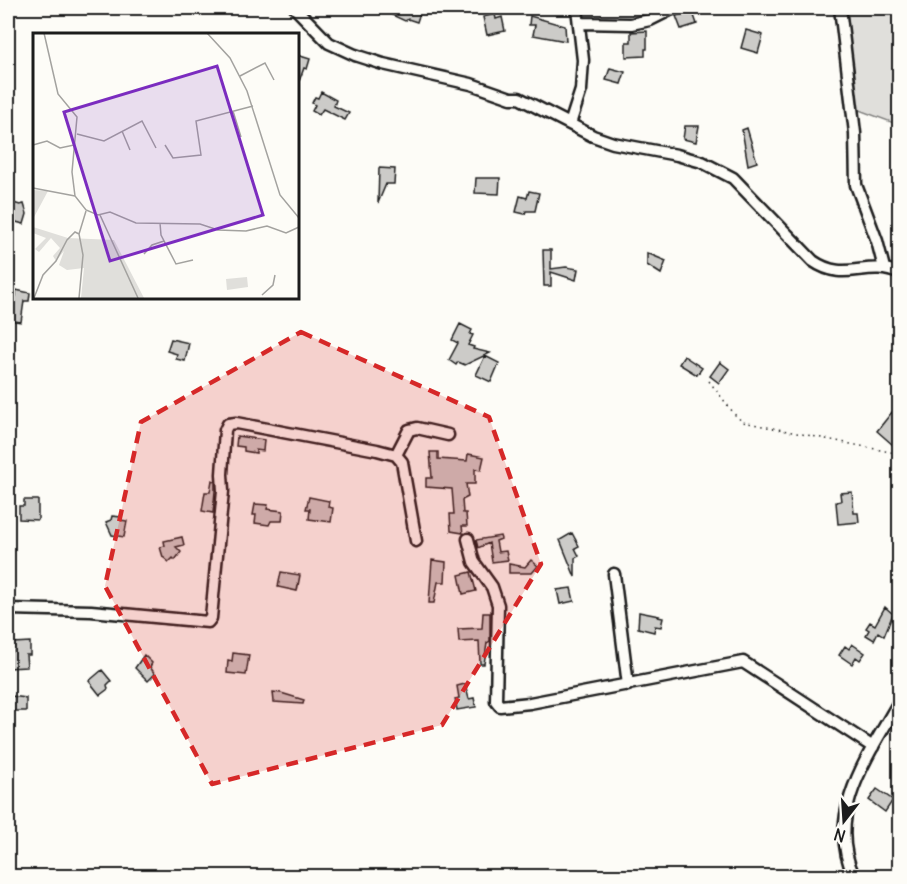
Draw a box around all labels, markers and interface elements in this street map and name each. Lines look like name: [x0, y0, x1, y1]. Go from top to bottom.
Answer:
inset map: [33, 33, 298, 298]
north arrow: [814, 791, 874, 851]
text: N: [831, 824, 848, 847]

